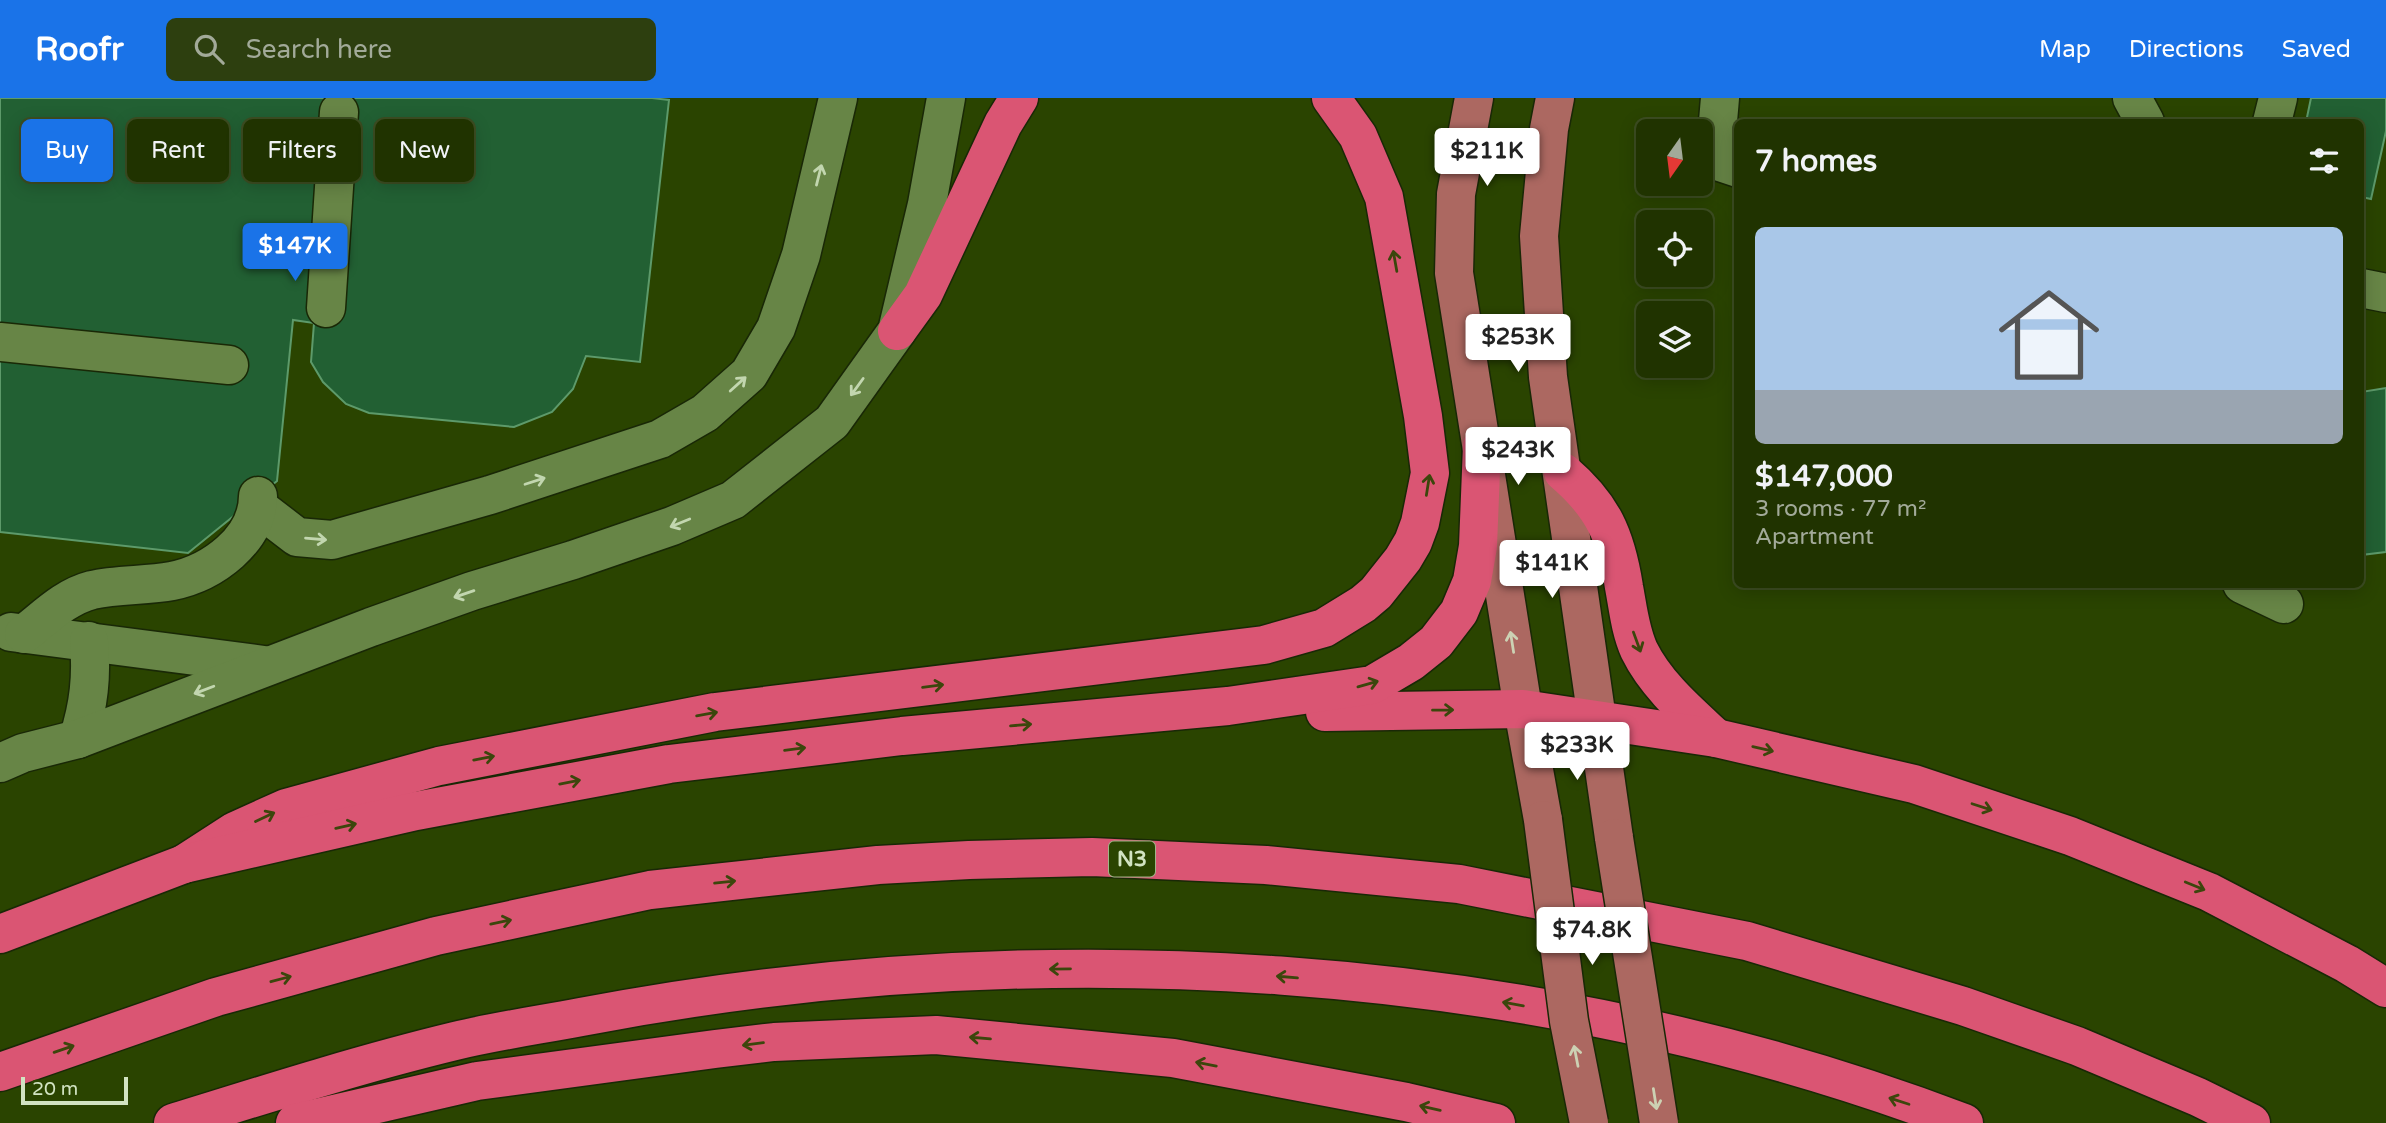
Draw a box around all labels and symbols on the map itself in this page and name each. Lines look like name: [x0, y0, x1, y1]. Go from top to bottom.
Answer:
north arrow: [1636, 119, 1713, 196]
pin: $211K: [1438, 129, 1536, 188]
one-way arrow: [813, 164, 827, 187]
pin: $147K: [246, 223, 344, 283]
one-way arrow: [1388, 250, 1402, 273]
pin: $253K: [1469, 314, 1567, 374]
one-way arrow: [729, 376, 747, 392]
one-way arrow: [850, 377, 864, 396]
pin: $243K: [1469, 428, 1567, 487]
one-way arrow: [523, 473, 545, 486]
one-way arrow: [1422, 474, 1435, 497]
one-way arrow: [669, 517, 691, 530]
one-way arrow: [304, 533, 327, 546]
pin: $141K: [1503, 540, 1601, 600]
one-way arrow: [453, 589, 475, 601]
one-way arrow: [1632, 630, 1644, 652]
one-way arrow: [1506, 631, 1519, 654]
one-way arrow: [1357, 676, 1379, 689]
one-way arrow: [921, 679, 943, 692]
one-way arrow: [194, 684, 216, 697]
one-way arrow: [1432, 704, 1455, 717]
one-way arrow: [695, 707, 718, 720]
one-way arrow: [1009, 718, 1032, 731]
pin: $233K: [1528, 722, 1626, 782]
one-way arrow: [783, 742, 805, 755]
one-way arrow: [1751, 743, 1774, 756]
one-way arrow: [472, 750, 495, 764]
one-way arrow: [558, 775, 581, 788]
one-way arrow: [1971, 801, 1993, 814]
one-way arrow: [253, 810, 275, 823]
one-way arrow: [335, 819, 357, 832]
road number: N3: [1109, 842, 1155, 876]
one-way arrow: [713, 875, 735, 888]
one-way arrow: [2184, 881, 2206, 894]
pin: $74.8K: [1535, 908, 1649, 967]
one-way arrow: [489, 915, 512, 929]
one-way arrow: [1048, 962, 1071, 976]
one-way arrow: [1276, 970, 1299, 983]
one-way arrow: [269, 972, 291, 985]
one-way arrow: [1502, 997, 1524, 1010]
one-way arrow: [970, 1031, 992, 1044]
one-way arrow: [742, 1038, 765, 1051]
one-way arrow: [53, 1042, 75, 1054]
one-way arrow: [1569, 1045, 1582, 1068]
one-way arrow: [1195, 1057, 1218, 1071]
scale bar: [21, 1074, 128, 1106]
one-way arrow: [1649, 1087, 1662, 1110]
one-way arrow: [1888, 1094, 1910, 1107]
one-way arrow: [1419, 1100, 1441, 1113]

